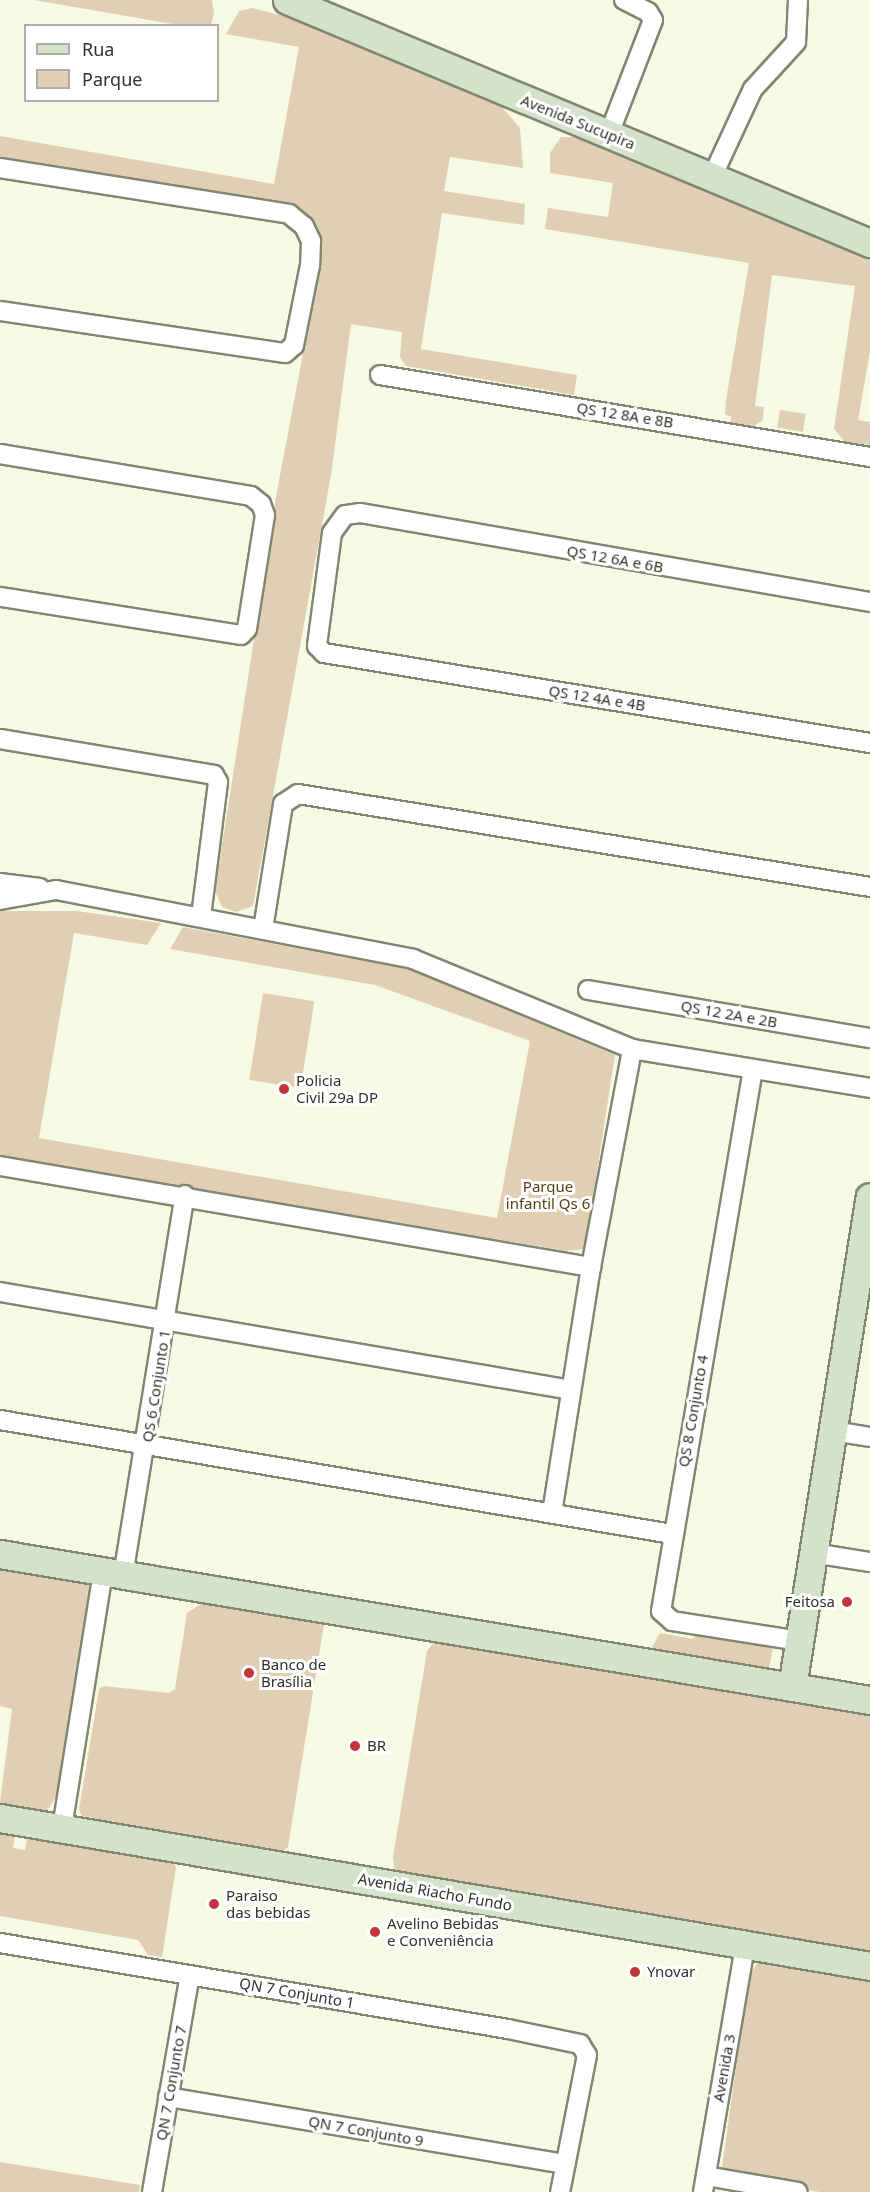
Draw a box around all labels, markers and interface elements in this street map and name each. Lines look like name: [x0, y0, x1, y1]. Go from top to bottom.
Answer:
legend: [24, 24, 219, 102]
text: Rua: [82, 37, 114, 61]
text: Parque: [82, 67, 142, 91]
street label: Avenida Sucupira: [518, 91, 638, 153]
street label: QS 12 8A e 8B: [575, 398, 675, 432]
street label: QS 12 6A e 6B: [565, 542, 665, 576]
street label: QS 12 4A e 4B: [547, 681, 647, 715]
street label: QS 12 2A e 2B: [679, 997, 779, 1031]
place label: Policia Civil 29a DP: [296, 1071, 378, 1106]
marker: Policia Civil 29a DP: [277, 1082, 291, 1096]
park label: Parque infantil Qs 6: [506, 1177, 590, 1212]
street label: QS 6 Conjunto 1: [138, 1329, 174, 1443]
street label: QS 8 Conjunto 4: [674, 1354, 712, 1468]
place label: Feitosa: [785, 1593, 835, 1611]
marker: Feitosa: [840, 1595, 854, 1609]
place label: Banco de Brasília: [261, 1655, 326, 1690]
marker: Banco de Brasília: [242, 1666, 256, 1680]
place label: BR: [367, 1737, 386, 1755]
marker: BR: [348, 1739, 362, 1753]
street label: Avenida Riacho Fundo: [357, 1870, 513, 1914]
place label: Paraiso das bebidas: [226, 1886, 310, 1921]
marker: Paraiso das bebidas: [207, 1897, 221, 1911]
place label: Avelino Bebidas e Conveniência: [387, 1914, 499, 1949]
marker: Avelino Bebidas e Conveniência: [368, 1925, 382, 1939]
place label: Ynovar: [647, 1963, 695, 1981]
marker: Ynovar: [628, 1965, 642, 1979]
street label: QN 7 Conjunto 1: [238, 1974, 356, 2012]
street label: QN 7 Conjunto 7: [152, 2024, 190, 2142]
street label: Avenida 3: [709, 2032, 739, 2104]
street label: QN 7 Conjunto 9: [307, 2112, 425, 2150]

